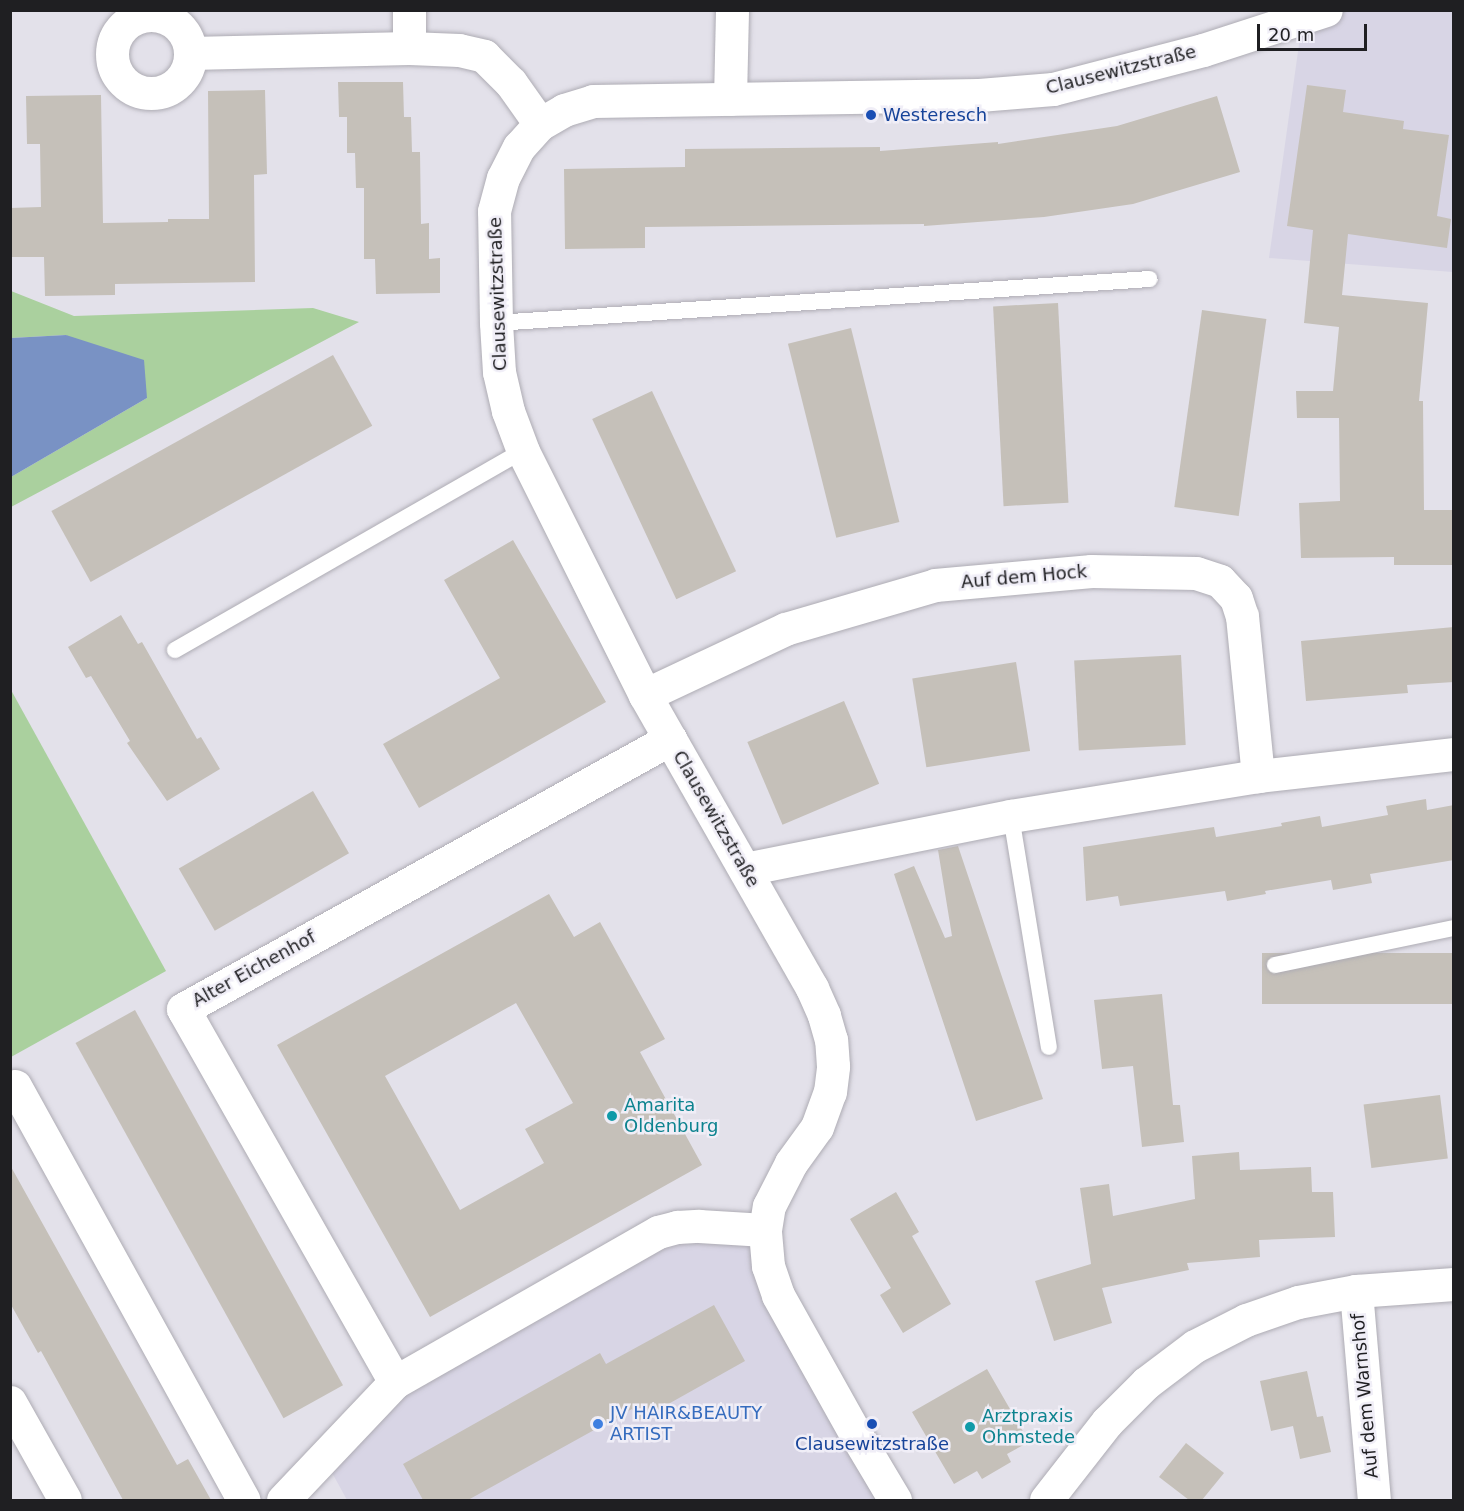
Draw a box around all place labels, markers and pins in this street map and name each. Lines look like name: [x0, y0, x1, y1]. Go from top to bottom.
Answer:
place label: Westeresch: [883, 104, 987, 126]
marker: Westeresch: [864, 108, 878, 122]
place label: Amarita Oldenburg: [624, 1095, 718, 1138]
marker: Amarita Oldenburg: [605, 1109, 619, 1123]
place label: JV HAIR&BEAUTY ARTIST: [610, 1403, 762, 1446]
place label: Arztpraxis Ohmstede: [982, 1406, 1075, 1448]
marker: JV HAIR&BEAUTY ARTIST: [591, 1417, 605, 1431]
marker: Clausewitzstraße: [865, 1417, 879, 1431]
marker: Arztpraxis Ohmstede: [963, 1420, 977, 1434]
place label: Clausewitzstraße: [795, 1433, 949, 1455]

